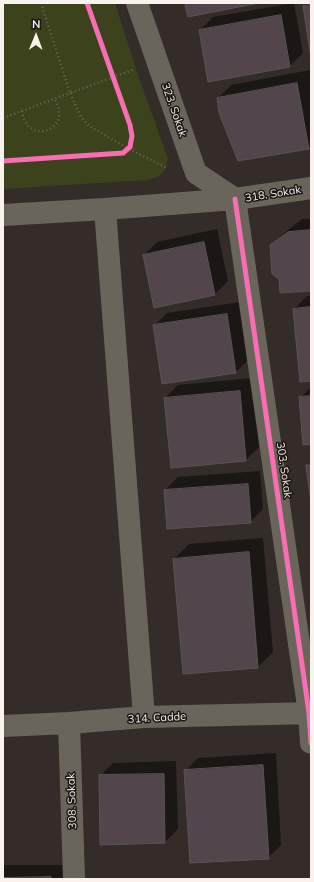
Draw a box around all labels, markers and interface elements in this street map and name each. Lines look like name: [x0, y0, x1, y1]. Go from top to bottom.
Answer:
north arrow: [16, 16, 56, 56]
text: N: [32, 17, 40, 31]
street label: 323. Sokak: [159, 81, 189, 139]
street label: 318. Sokak: [244, 183, 302, 205]
street label: 303. Sokak: [274, 441, 294, 499]
street label: 314. Cadde: [128, 710, 186, 726]
street label: 308. Sokak: [64, 773, 80, 829]

